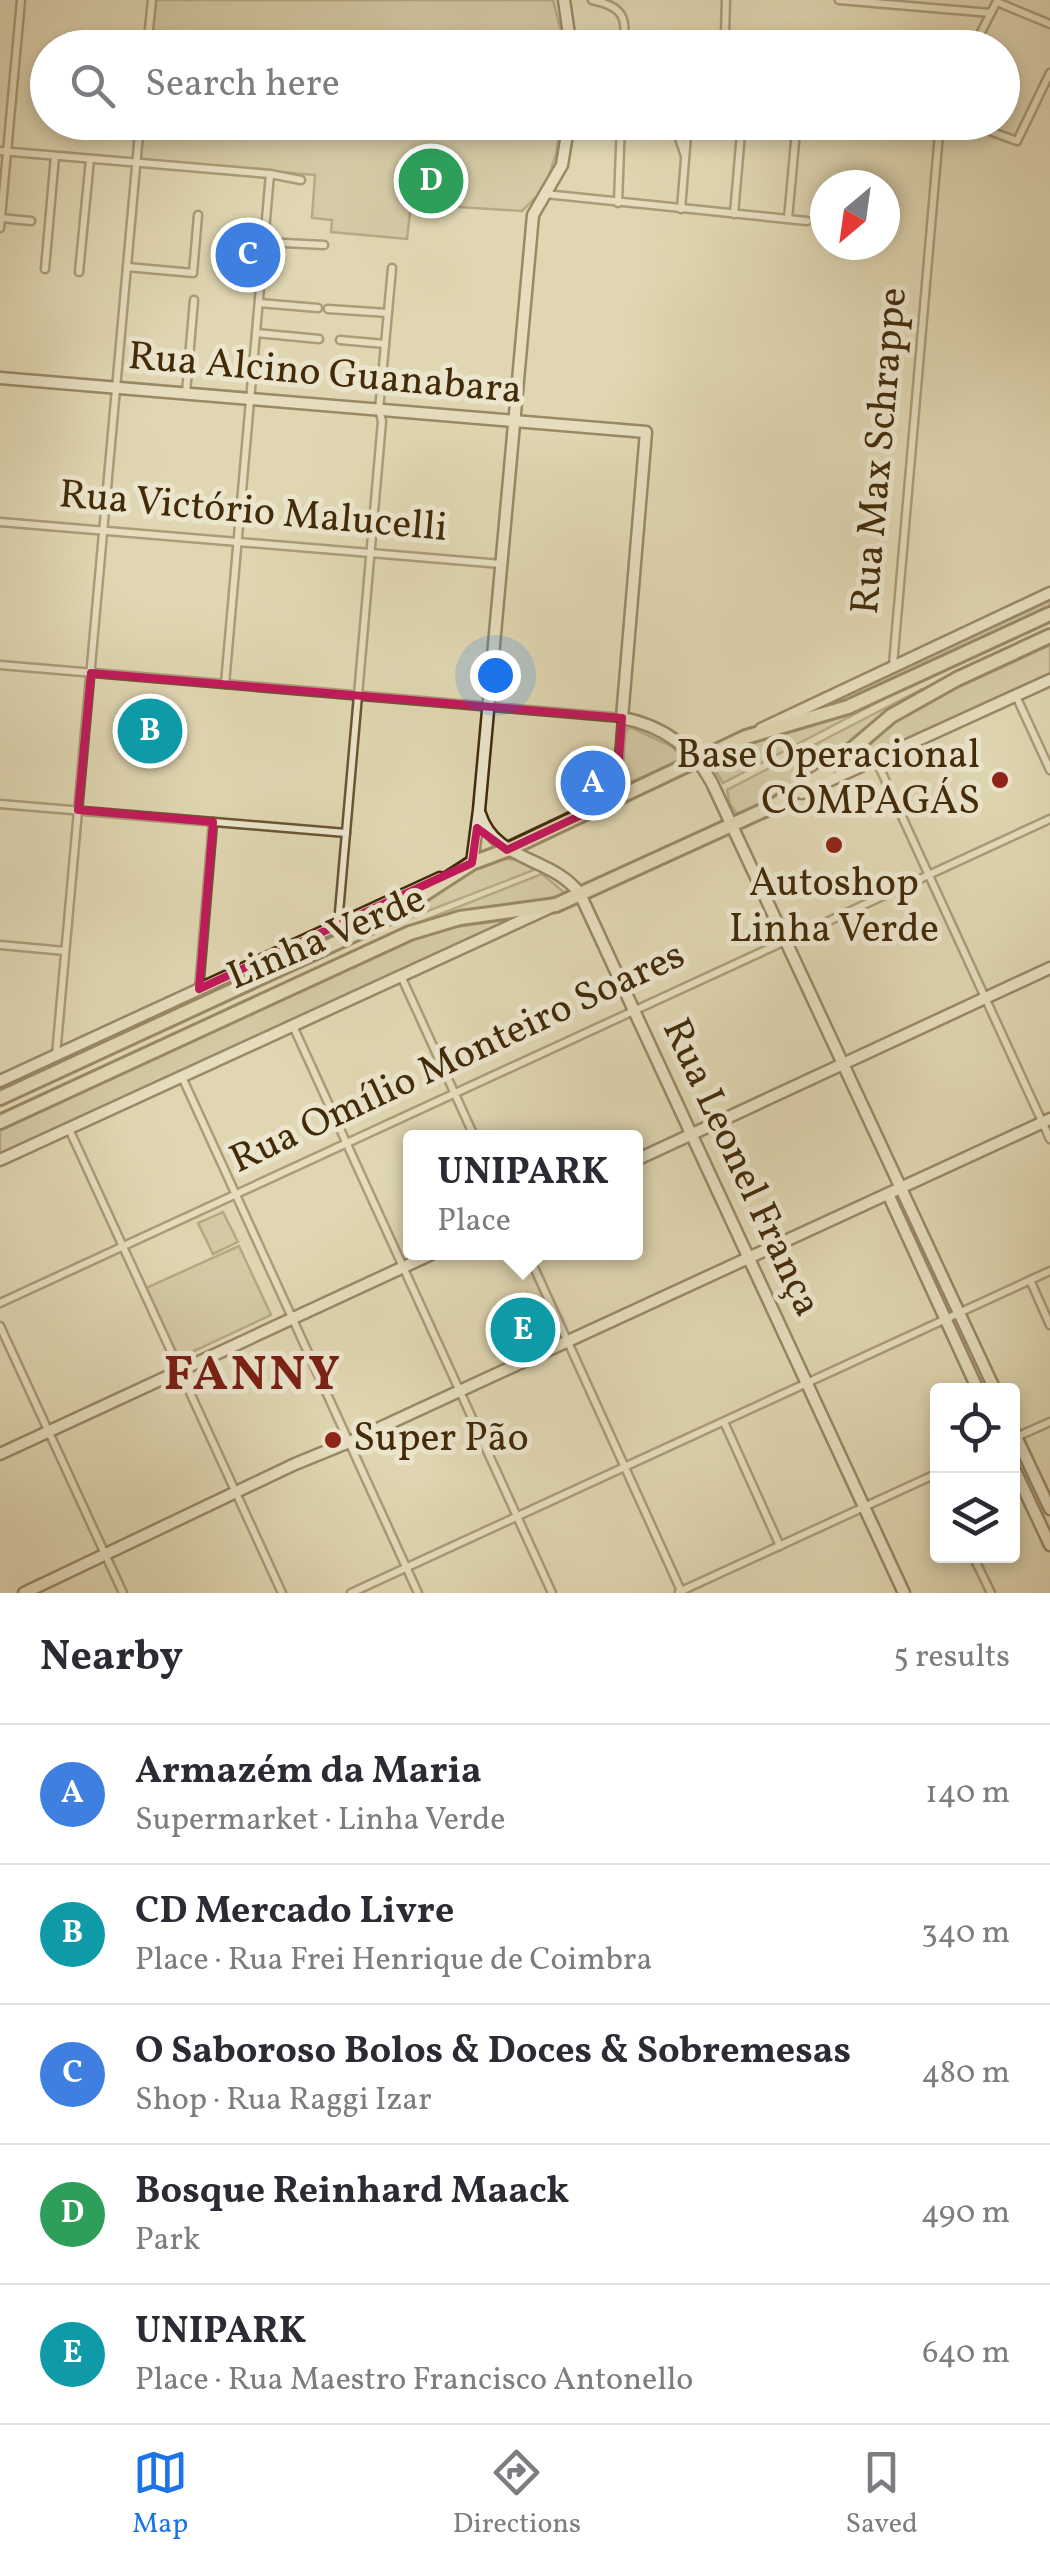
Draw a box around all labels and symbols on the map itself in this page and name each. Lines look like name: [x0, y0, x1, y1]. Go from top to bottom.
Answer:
pin: D: [398, 144, 464, 218]
north arrow: [810, 170, 900, 260]
pin: C: [216, 218, 280, 292]
street label: Rua Max Schrappe: [839, 285, 923, 617]
street label: Rua Alcino Guanabara: [126, 330, 524, 420]
street label: Rua Victório Malucelli: [57, 468, 449, 558]
your location: [470, 650, 521, 701]
pin: B: [118, 694, 182, 768]
place label: Base Operacional COMPAGÁS: [676, 729, 980, 831]
pin: A: [560, 746, 626, 820]
marker: Base Operacional COMPAGÁS: [989, 769, 1011, 791]
marker: Autoshop Linha Verde: [823, 834, 845, 856]
place label: Autoshop Linha Verde: [729, 857, 939, 959]
street label: Linha Verde: [220, 872, 434, 1006]
street label: Rua Omílio Monteiro Soares: [221, 929, 695, 1189]
street label: Rua Leonel França: [646, 1010, 834, 1326]
pin: E: [490, 1292, 556, 1368]
district label: FANNY: [164, 1341, 342, 1411]
place label: Super Pão: [353, 1412, 529, 1468]
marker: Super Pão: [322, 1429, 344, 1451]

